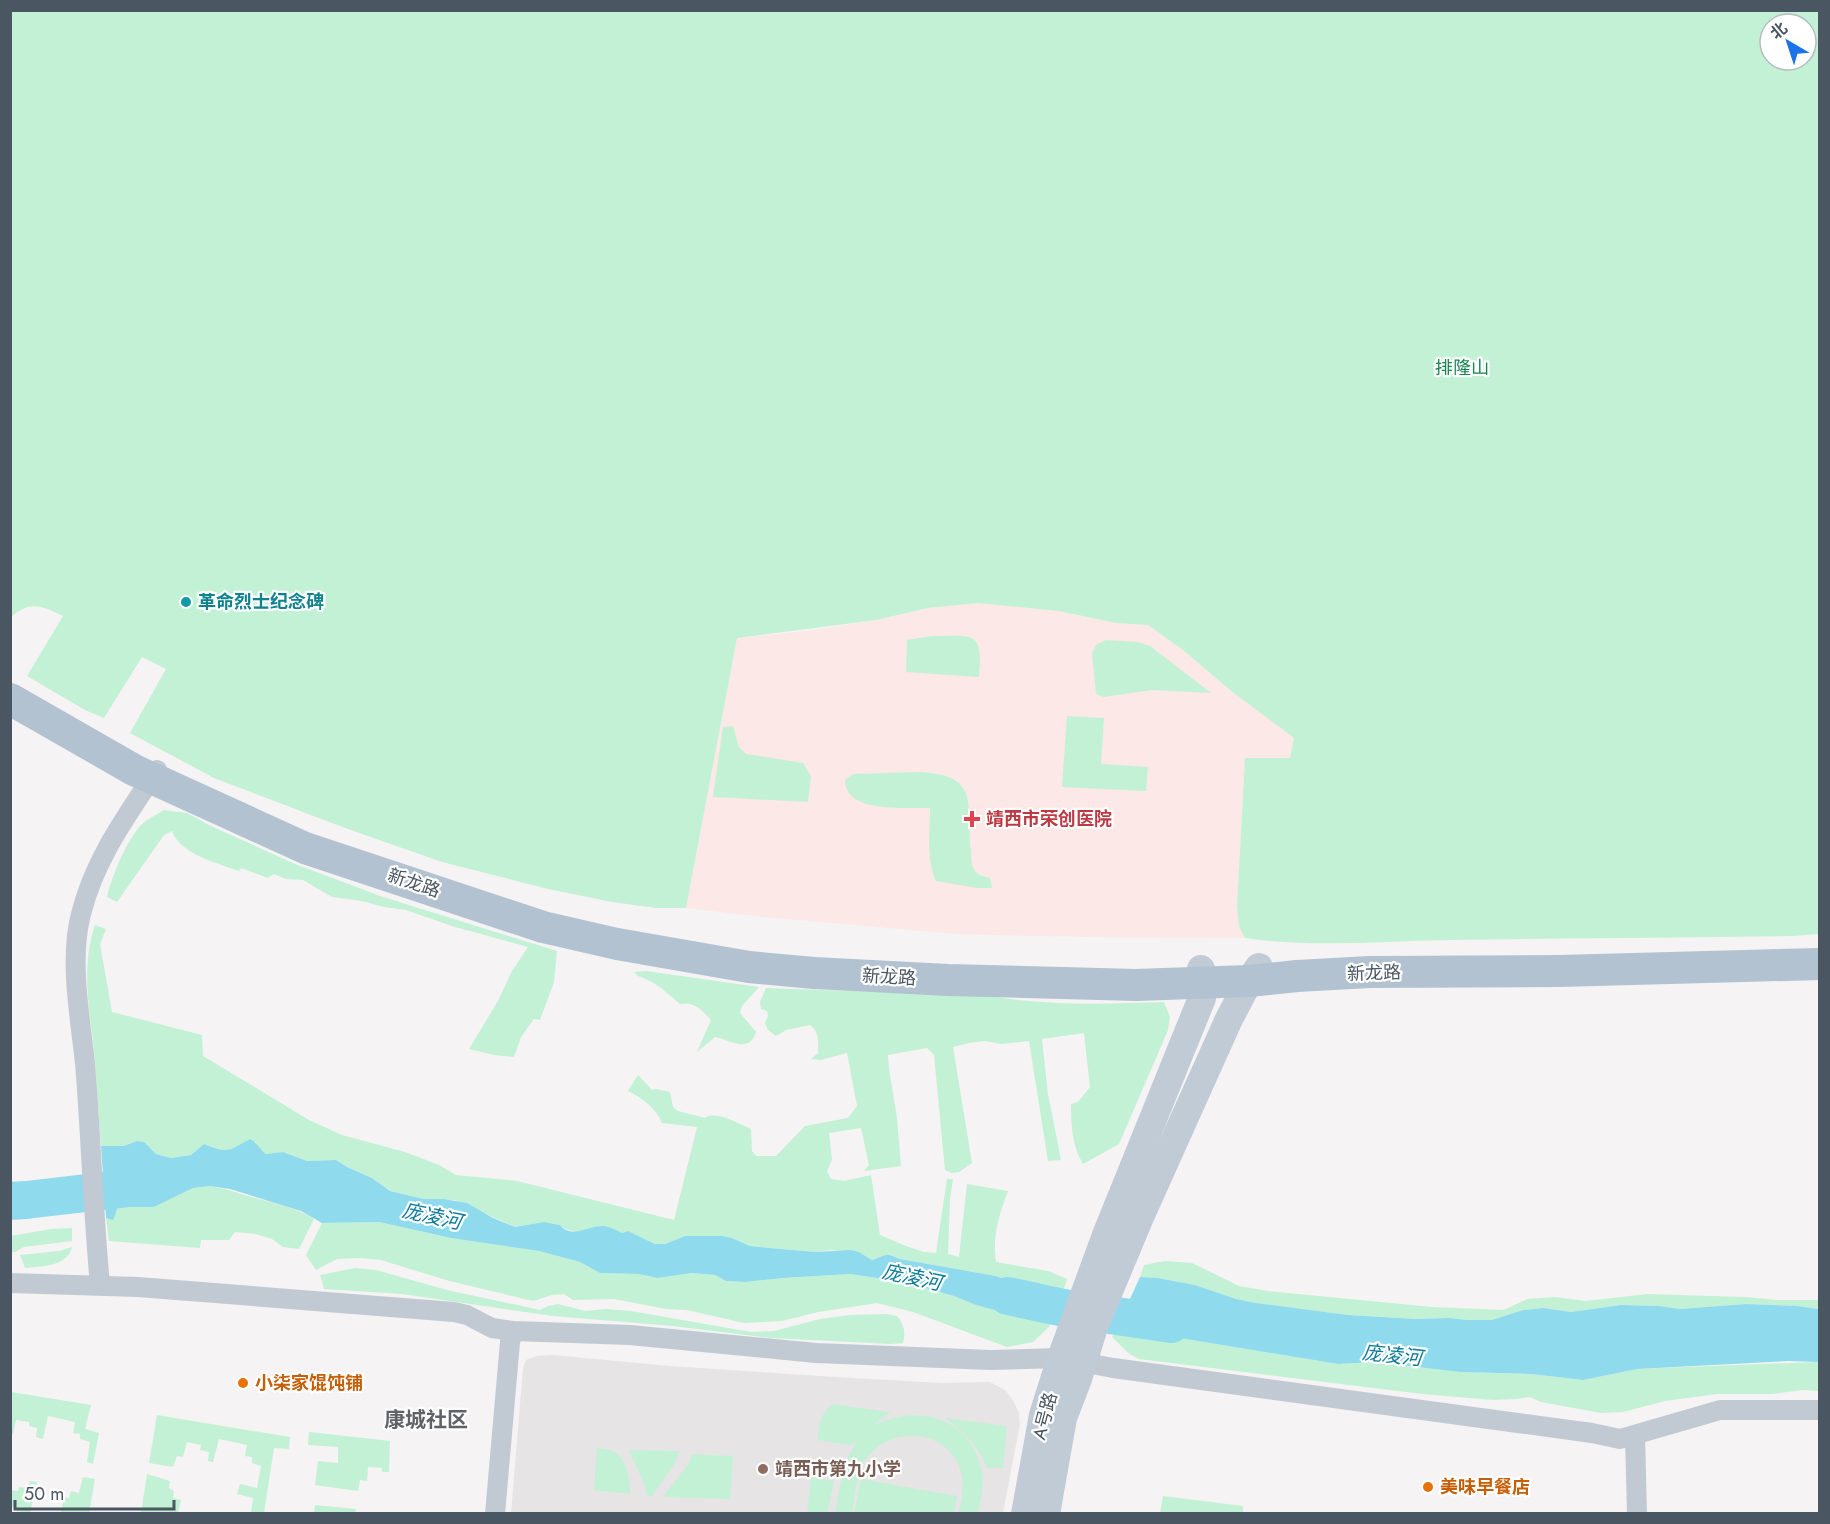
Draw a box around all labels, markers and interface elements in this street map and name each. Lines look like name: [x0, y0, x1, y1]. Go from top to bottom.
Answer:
north arrow: [1758, 12, 1818, 72]
text: 北: [1765, 17, 1792, 45]
park label: 排隆山: [1435, 355, 1489, 381]
place label: 革命烈士纪念碑: [198, 589, 324, 615]
marker: 革命烈士纪念碑: [179, 595, 193, 609]
place label: 靖西市荣创医院: [986, 806, 1112, 832]
marker: 靖西市荣创医院: [963, 810, 981, 828]
street label: 新龙路: [384, 862, 444, 904]
street label: 新龙路: [1347, 959, 1401, 987]
street label: 新龙路: [861, 963, 917, 991]
water label: 庞凌河: [400, 1196, 468, 1238]
water label: 庞凌河: [880, 1257, 948, 1299]
water label: 庞凌河: [1361, 1338, 1427, 1373]
place label: 小柒家馄饨铺: [255, 1370, 363, 1396]
marker: 小柒家馄饨铺: [236, 1376, 250, 1390]
street label: A号路: [1026, 1390, 1064, 1442]
district label: 康城社区: [384, 1405, 468, 1435]
place label: 靖西市第九小学: [775, 1456, 901, 1482]
marker: 靖西市第九小学: [756, 1462, 770, 1476]
scale bar: [15, 1473, 174, 1511]
place label: 美味早餐店: [1440, 1474, 1530, 1500]
marker: 美味早餐店: [1421, 1480, 1435, 1494]
text: 50 m: [24, 1481, 64, 1507]

